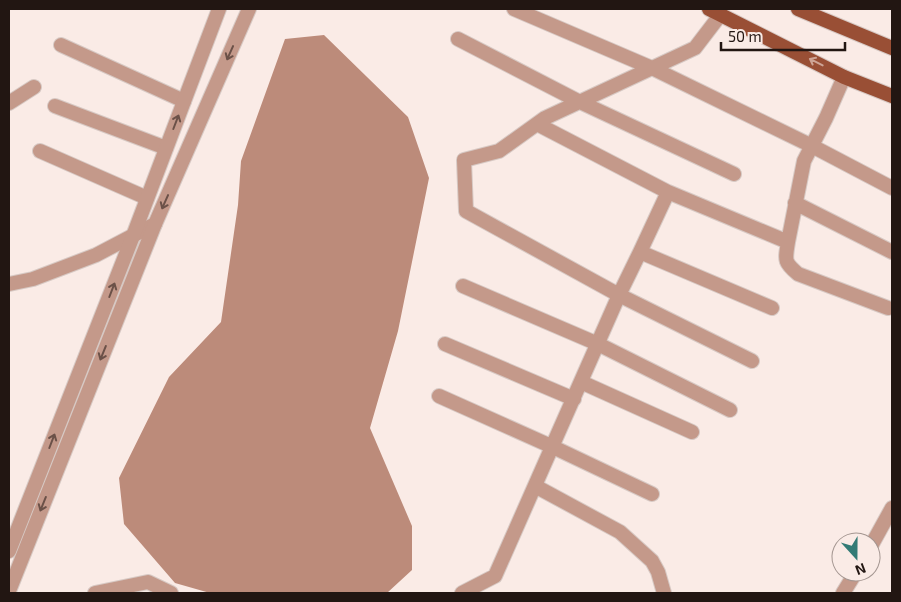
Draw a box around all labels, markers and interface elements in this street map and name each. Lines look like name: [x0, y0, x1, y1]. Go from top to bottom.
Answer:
scale bar: [721, 20, 845, 52]
text: 50 m: [728, 27, 762, 45]
one-way arrow: [224, 45, 234, 60]
one-way arrow: [808, 57, 823, 67]
one-way arrow: [172, 115, 181, 130]
one-way arrow: [159, 194, 169, 209]
one-way arrow: [108, 283, 117, 298]
one-way arrow: [98, 345, 108, 360]
one-way arrow: [48, 434, 57, 449]
one-way arrow: [38, 496, 47, 511]
north arrow: [831, 532, 881, 582]
text: N: [853, 560, 869, 579]

